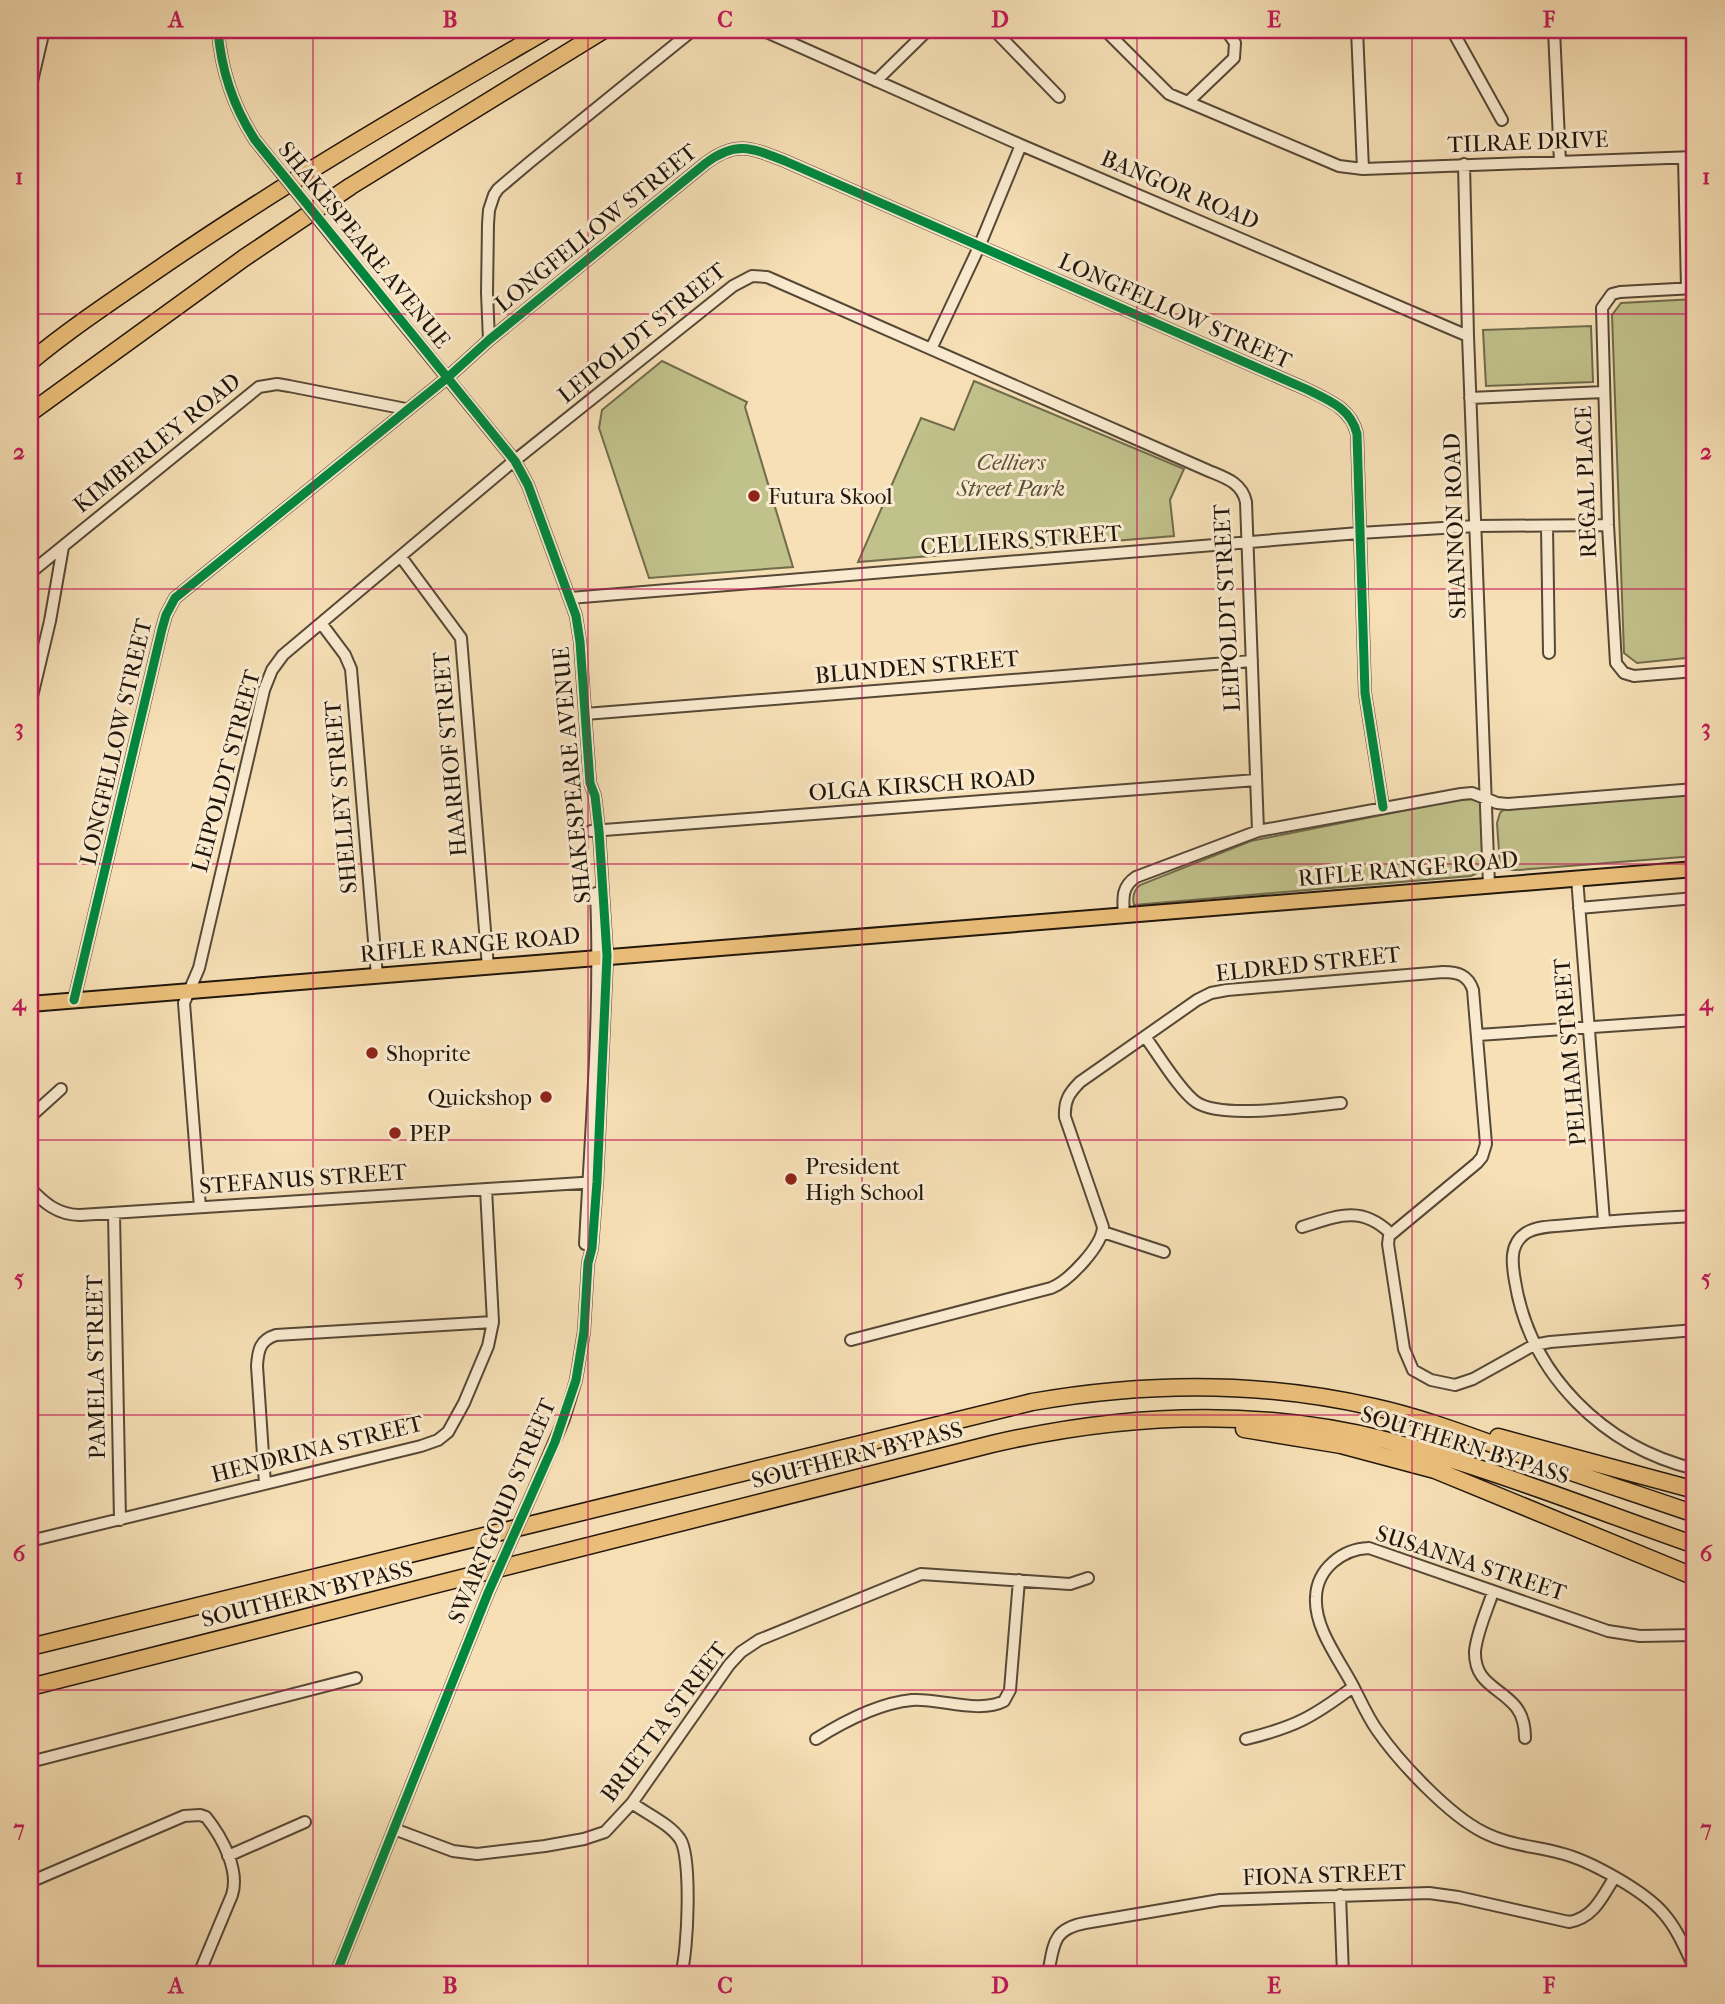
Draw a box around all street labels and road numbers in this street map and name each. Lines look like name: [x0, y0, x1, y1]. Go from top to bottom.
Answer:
street label: TILRAE DRIVE: [1447, 126, 1609, 158]
street label: SHAKESPEARE AVENUE: [272, 136, 456, 354]
street label: LONGFELLOW STREET: [490, 138, 703, 318]
street label: BANGOR ROAD: [1097, 145, 1263, 235]
street label: LONGFELLOW STREET: [1054, 247, 1296, 375]
street label: LEIPOLDT STREET: [553, 257, 732, 409]
street label: KIMBERLEY ROAD: [68, 367, 246, 519]
street label: REGAL PLACE: [1570, 405, 1602, 559]
street label: SHANNON ROAD: [1438, 432, 1472, 620]
street label: LEIPOLDT STREET: [1208, 503, 1246, 713]
street label: CELLIERS STREET: [920, 519, 1123, 560]
street label: LONGFELLOW STREET: [74, 616, 158, 868]
street label: SHAKESPEARE AVENUE: [547, 645, 597, 905]
street label: BLUNDEN STREET: [814, 645, 1021, 689]
street label: HAARHOF STREET: [428, 650, 472, 858]
street label: LEIPOLDT STREET: [186, 667, 266, 875]
street label: SHELLEY STREET: [319, 699, 363, 895]
street label: OLGA KIRSCH ROAD: [808, 764, 1036, 806]
street label: RIFLE RANGE ROAD: [1297, 846, 1519, 892]
street label: RIFLE RANGE ROAD: [359, 922, 581, 968]
street label: ELDRED STREET: [1214, 941, 1402, 987]
street label: PELHAM STREET: [1548, 957, 1592, 1147]
street label: STEFANUS STREET: [198, 1158, 408, 1200]
street label: PAMELA STREET: [81, 1274, 111, 1460]
street label: SWARTGOUD STREET: [442, 1394, 562, 1627]
street label: SOUTHERN BYPASS: [1357, 1400, 1573, 1490]
street label: HENDRINA STREET: [208, 1410, 426, 1488]
street label: SOUTHERN BYPASS: [749, 1416, 965, 1494]
street label: SUSANNA STREET: [1372, 1519, 1570, 1607]
street label: SOUTHERN BYPASS: [199, 1555, 415, 1633]
street label: BRIETTA STREET: [595, 1636, 733, 1807]
street label: FIONA STREET: [1242, 1859, 1407, 1891]

